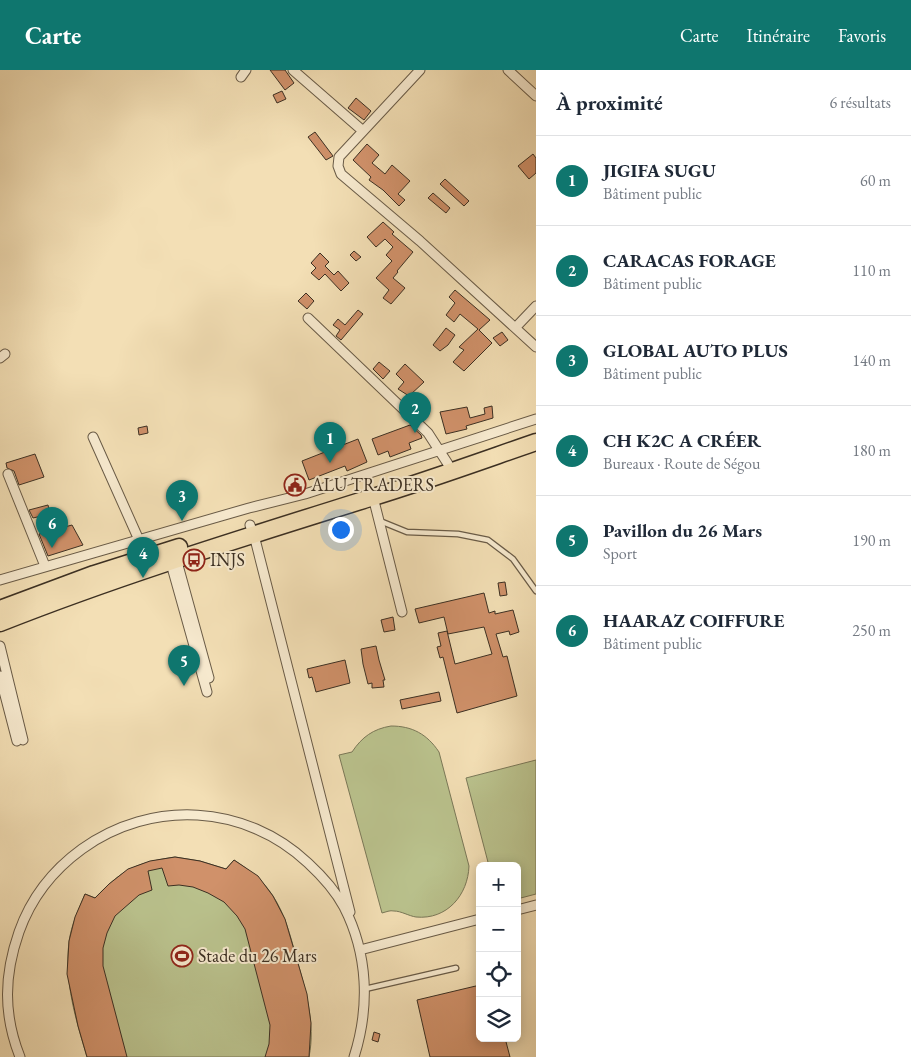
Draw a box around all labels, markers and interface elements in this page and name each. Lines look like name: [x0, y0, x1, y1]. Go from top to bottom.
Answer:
text: Carte: [25, 20, 81, 51]
text: Carte: [680, 24, 719, 47]
text: Itinéraire: [747, 24, 810, 47]
text: Favoris: [838, 24, 886, 47]
text: À proximité: [556, 89, 663, 116]
text: 6 résultats: [829, 92, 891, 113]
text: JIGIFA SUGU: [603, 158, 716, 183]
text: 1: [568, 170, 576, 191]
text: 60 m: [860, 170, 891, 191]
text: Bâtiment public: [603, 183, 702, 204]
text: CARACAS FORAGE: [603, 248, 776, 273]
text: 2: [568, 260, 576, 281]
text: 110 m: [852, 260, 891, 281]
text: Bâtiment public: [603, 273, 702, 294]
text: GLOBAL AUTO PLUS: [603, 338, 788, 363]
text: 3: [568, 350, 576, 371]
text: 140 m: [852, 350, 891, 371]
text: Bâtiment public: [603, 363, 702, 384]
pin: 2: [399, 392, 431, 433]
pin: 1: [314, 422, 346, 463]
text: CH K2C A CRÉER: [603, 428, 761, 453]
text: 4: [568, 440, 576, 461]
text: 180 m: [852, 440, 891, 461]
text: Bureaux · Route de Ségou: [603, 453, 760, 474]
public building icon: ALU TRADERS: [283, 473, 307, 497]
place label: ALU TRADERS: [310, 473, 434, 496]
pin: 3: [166, 480, 198, 521]
pin: 6: [36, 507, 68, 548]
your location: [328, 517, 354, 543]
text: Pavillon du 26 Mars: [603, 518, 762, 543]
text: 5: [568, 530, 576, 551]
text: 190 m: [852, 530, 891, 551]
pin: 4: [127, 537, 159, 578]
text: Sport: [603, 543, 637, 564]
bus stop icon: INJS: [182, 548, 206, 572]
place label: INJS: [210, 548, 245, 571]
text: HAARAZ COIFFURE: [603, 608, 785, 633]
text: 6: [568, 620, 576, 641]
text: 250 m: [852, 620, 891, 641]
text: Bâtiment public: [603, 633, 702, 654]
pin: 5: [168, 645, 200, 686]
map controls: [476, 862, 521, 1042]
button: +: [476, 862, 521, 907]
button: −: [476, 907, 521, 952]
sports icon: Stade du 26 Mars: [170, 944, 194, 968]
place label: Stade du 26 Mars: [198, 944, 317, 967]
button: locate: [476, 952, 521, 997]
button: layers: [476, 997, 521, 1042]

